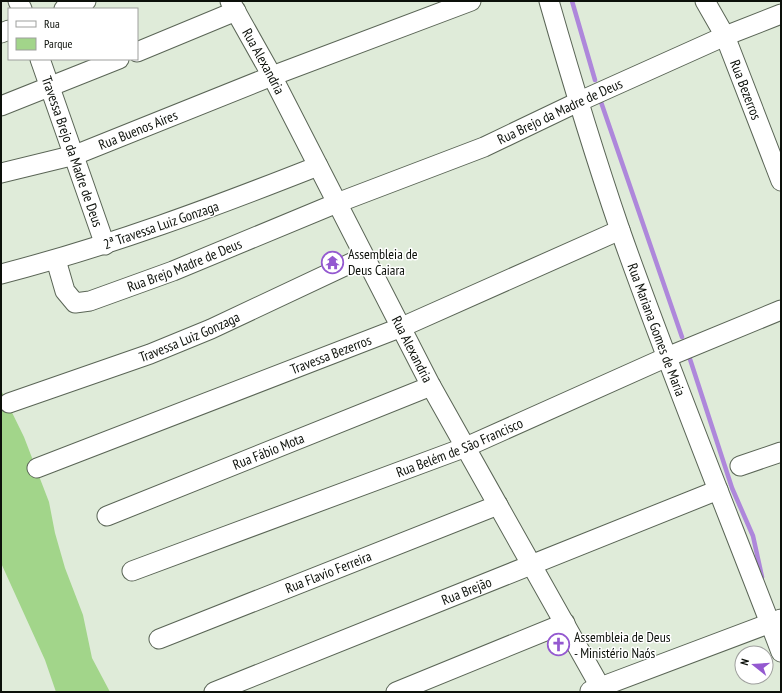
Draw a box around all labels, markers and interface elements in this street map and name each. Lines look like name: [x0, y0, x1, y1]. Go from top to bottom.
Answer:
legend: [8, 8, 138, 60]
text: Rua: [44, 16, 60, 31]
street label: Rua Alexandria: [238, 25, 289, 97]
text: Parque: [44, 36, 73, 51]
street label: Rua Bezerros: [726, 57, 766, 123]
street label: Travessa Brejo da Madre de Deus: [38, 74, 107, 230]
street label: Rua Brejo da Madre de Deus: [494, 74, 626, 148]
street label: Rua Buenos Aires: [96, 106, 180, 154]
street label: 2ª Travessa Luiz Gonzaga: [101, 197, 221, 253]
street label: Rua Brejo Madre de Deus: [125, 234, 245, 296]
place label: Assembleia de Deus Caiara: [348, 245, 418, 279]
temple icon: Assembleia de Deus Caiara: [320, 249, 346, 275]
street label: Rua Mariana Gomes de Maria: [624, 261, 690, 399]
street label: Travessa Luiz Gonzaga: [137, 308, 243, 366]
street label: Rua Alexandria: [388, 313, 437, 386]
street label: Travessa Bezerros: [288, 331, 374, 378]
street label: Rua Belém de São Francisco: [394, 414, 526, 481]
street label: Rua Fábio Mota: [230, 429, 307, 474]
street label: Rua Flavio Ferreira: [283, 547, 374, 597]
street label: Rua Brejão: [439, 573, 494, 609]
place label: Assembleia de Deus - Ministério Naós: [574, 628, 671, 662]
church icon: Assembleia de Deus - Ministério Naós: [545, 632, 571, 658]
north arrow: [734, 645, 774, 685]
text: N: [737, 657, 752, 667]

